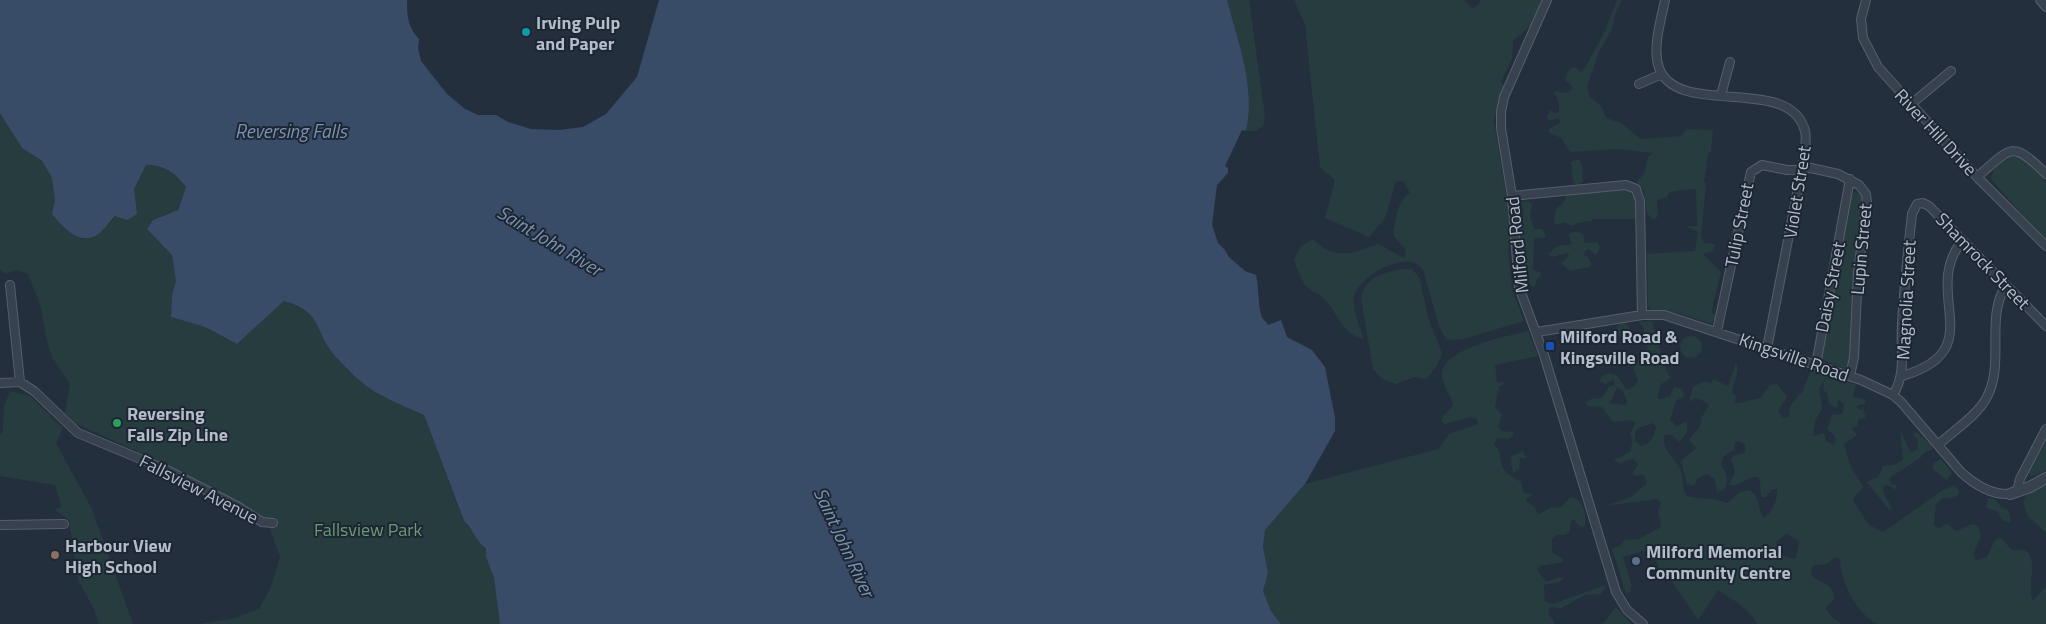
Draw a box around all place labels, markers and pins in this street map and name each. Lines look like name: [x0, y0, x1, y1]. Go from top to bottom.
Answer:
place label: Irving Pulp and Paper: [536, 9, 620, 57]
marker: Irving Pulp and Paper: [520, 26, 532, 38]
place label: Milford Road & Kingsville Road: [1560, 323, 1679, 371]
marker: Milford Road & Kingsville Road: [1544, 340, 1556, 352]
place label: Reversing Falls Zip Line: [127, 400, 228, 448]
marker: Reversing Falls Zip Line: [111, 417, 123, 429]
place label: Harbour View High School: [65, 532, 172, 580]
place label: Milford Memorial Community Centre: [1646, 538, 1791, 586]
marker: Harbour View High School: [49, 549, 61, 561]
marker: Milford Memorial Community Centre: [1630, 555, 1642, 567]

